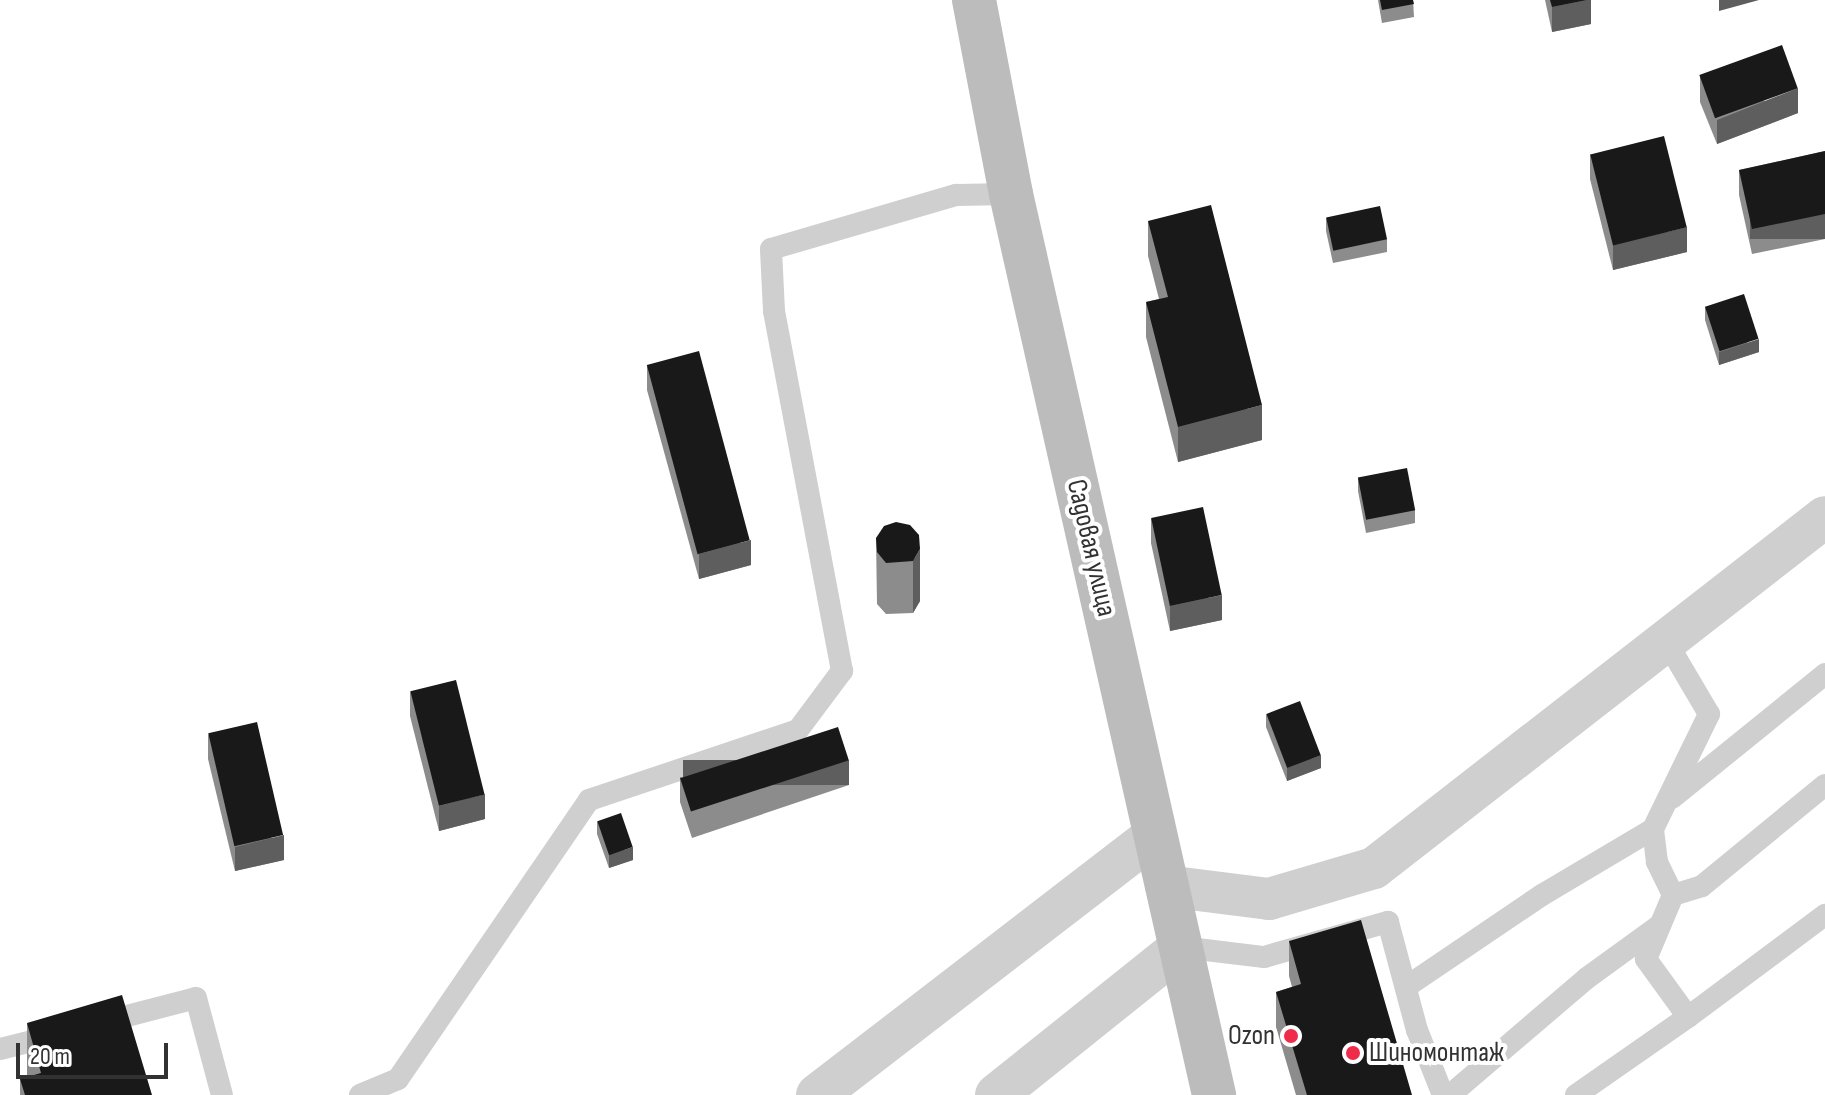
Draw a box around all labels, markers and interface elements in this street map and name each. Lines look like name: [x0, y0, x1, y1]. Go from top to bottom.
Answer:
street label: Садовая улица: [1059, 476, 1123, 620]
place label: Ozon: [1228, 1019, 1275, 1053]
scale bar: [20, 1027, 172, 1077]
marker: Ozon: [1282, 1027, 1300, 1045]
place label: Шиномонтаж: [1369, 1036, 1504, 1070]
text: 20 m: [30, 1042, 70, 1071]
marker: Шиномонтаж: [1344, 1044, 1362, 1062]

